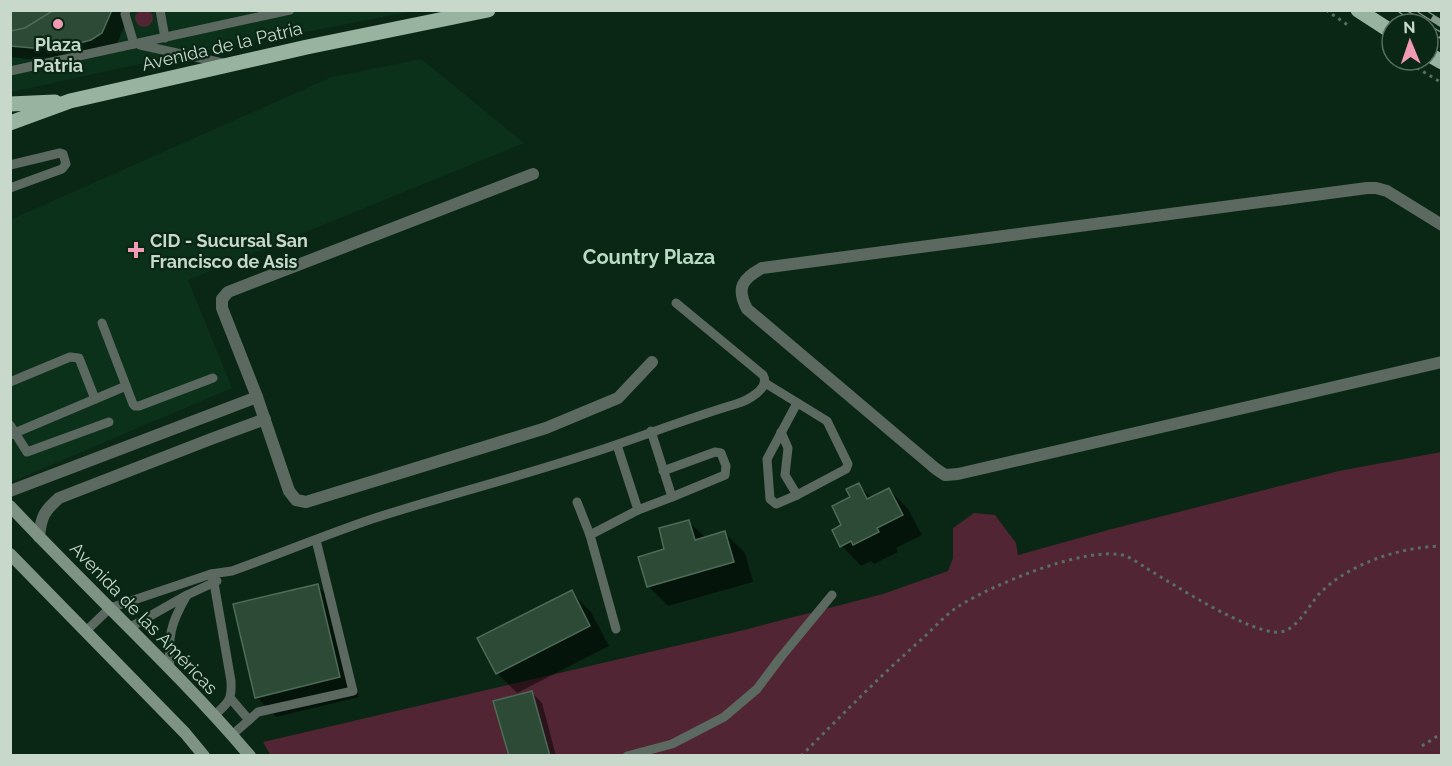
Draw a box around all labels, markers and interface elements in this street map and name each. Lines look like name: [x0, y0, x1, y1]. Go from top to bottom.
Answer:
north arrow: [1380, 12, 1440, 72]
marker: Plaza Patria: [51, 17, 65, 31]
street label: Avenida de la Patria: [140, 17, 304, 75]
text: N: [1403, 18, 1416, 37]
place label: Plaza Patria: [33, 34, 83, 76]
place label: CID - Sucursal San Francisco de Asis: [150, 230, 308, 272]
marker: CID - Sucursal San Francisco de Asis: [127, 241, 145, 259]
district label: Country Plaza: [583, 245, 715, 269]
street label: Avenida de las Américas: [66, 538, 222, 699]

